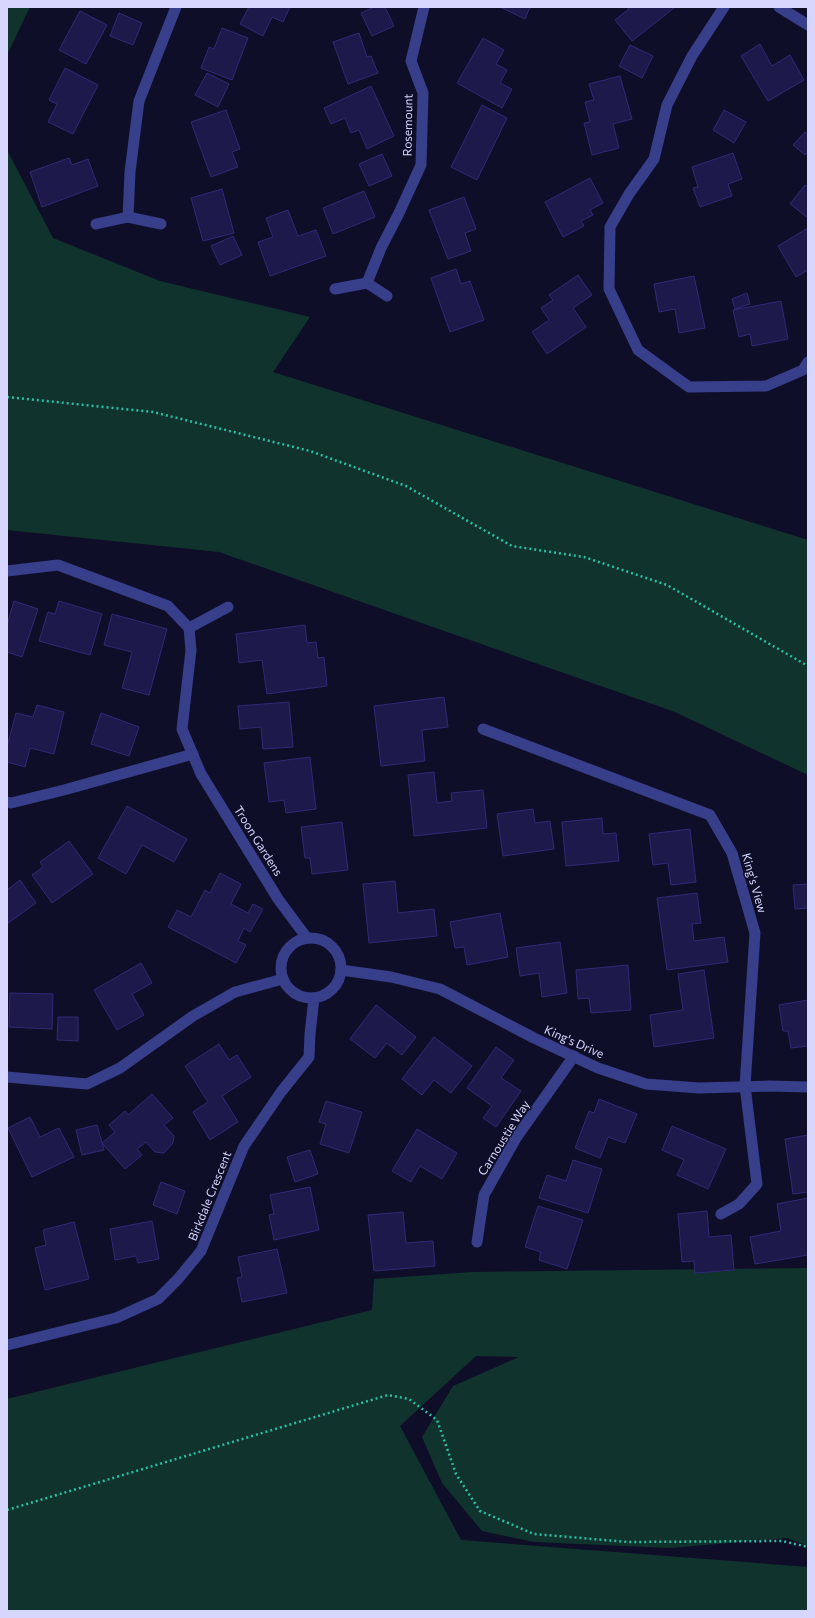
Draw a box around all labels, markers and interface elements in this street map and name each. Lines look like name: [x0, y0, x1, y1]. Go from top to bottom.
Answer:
street label: Rosemount: [399, 93, 415, 156]
street label: Troon Gardens: [232, 803, 286, 878]
street label: King's View: [740, 851, 770, 915]
street label: King's Drive: [542, 1022, 606, 1060]
street label: Carnoustie Way: [474, 1097, 532, 1178]
street label: Birkdale Crescent: [185, 1149, 233, 1242]

